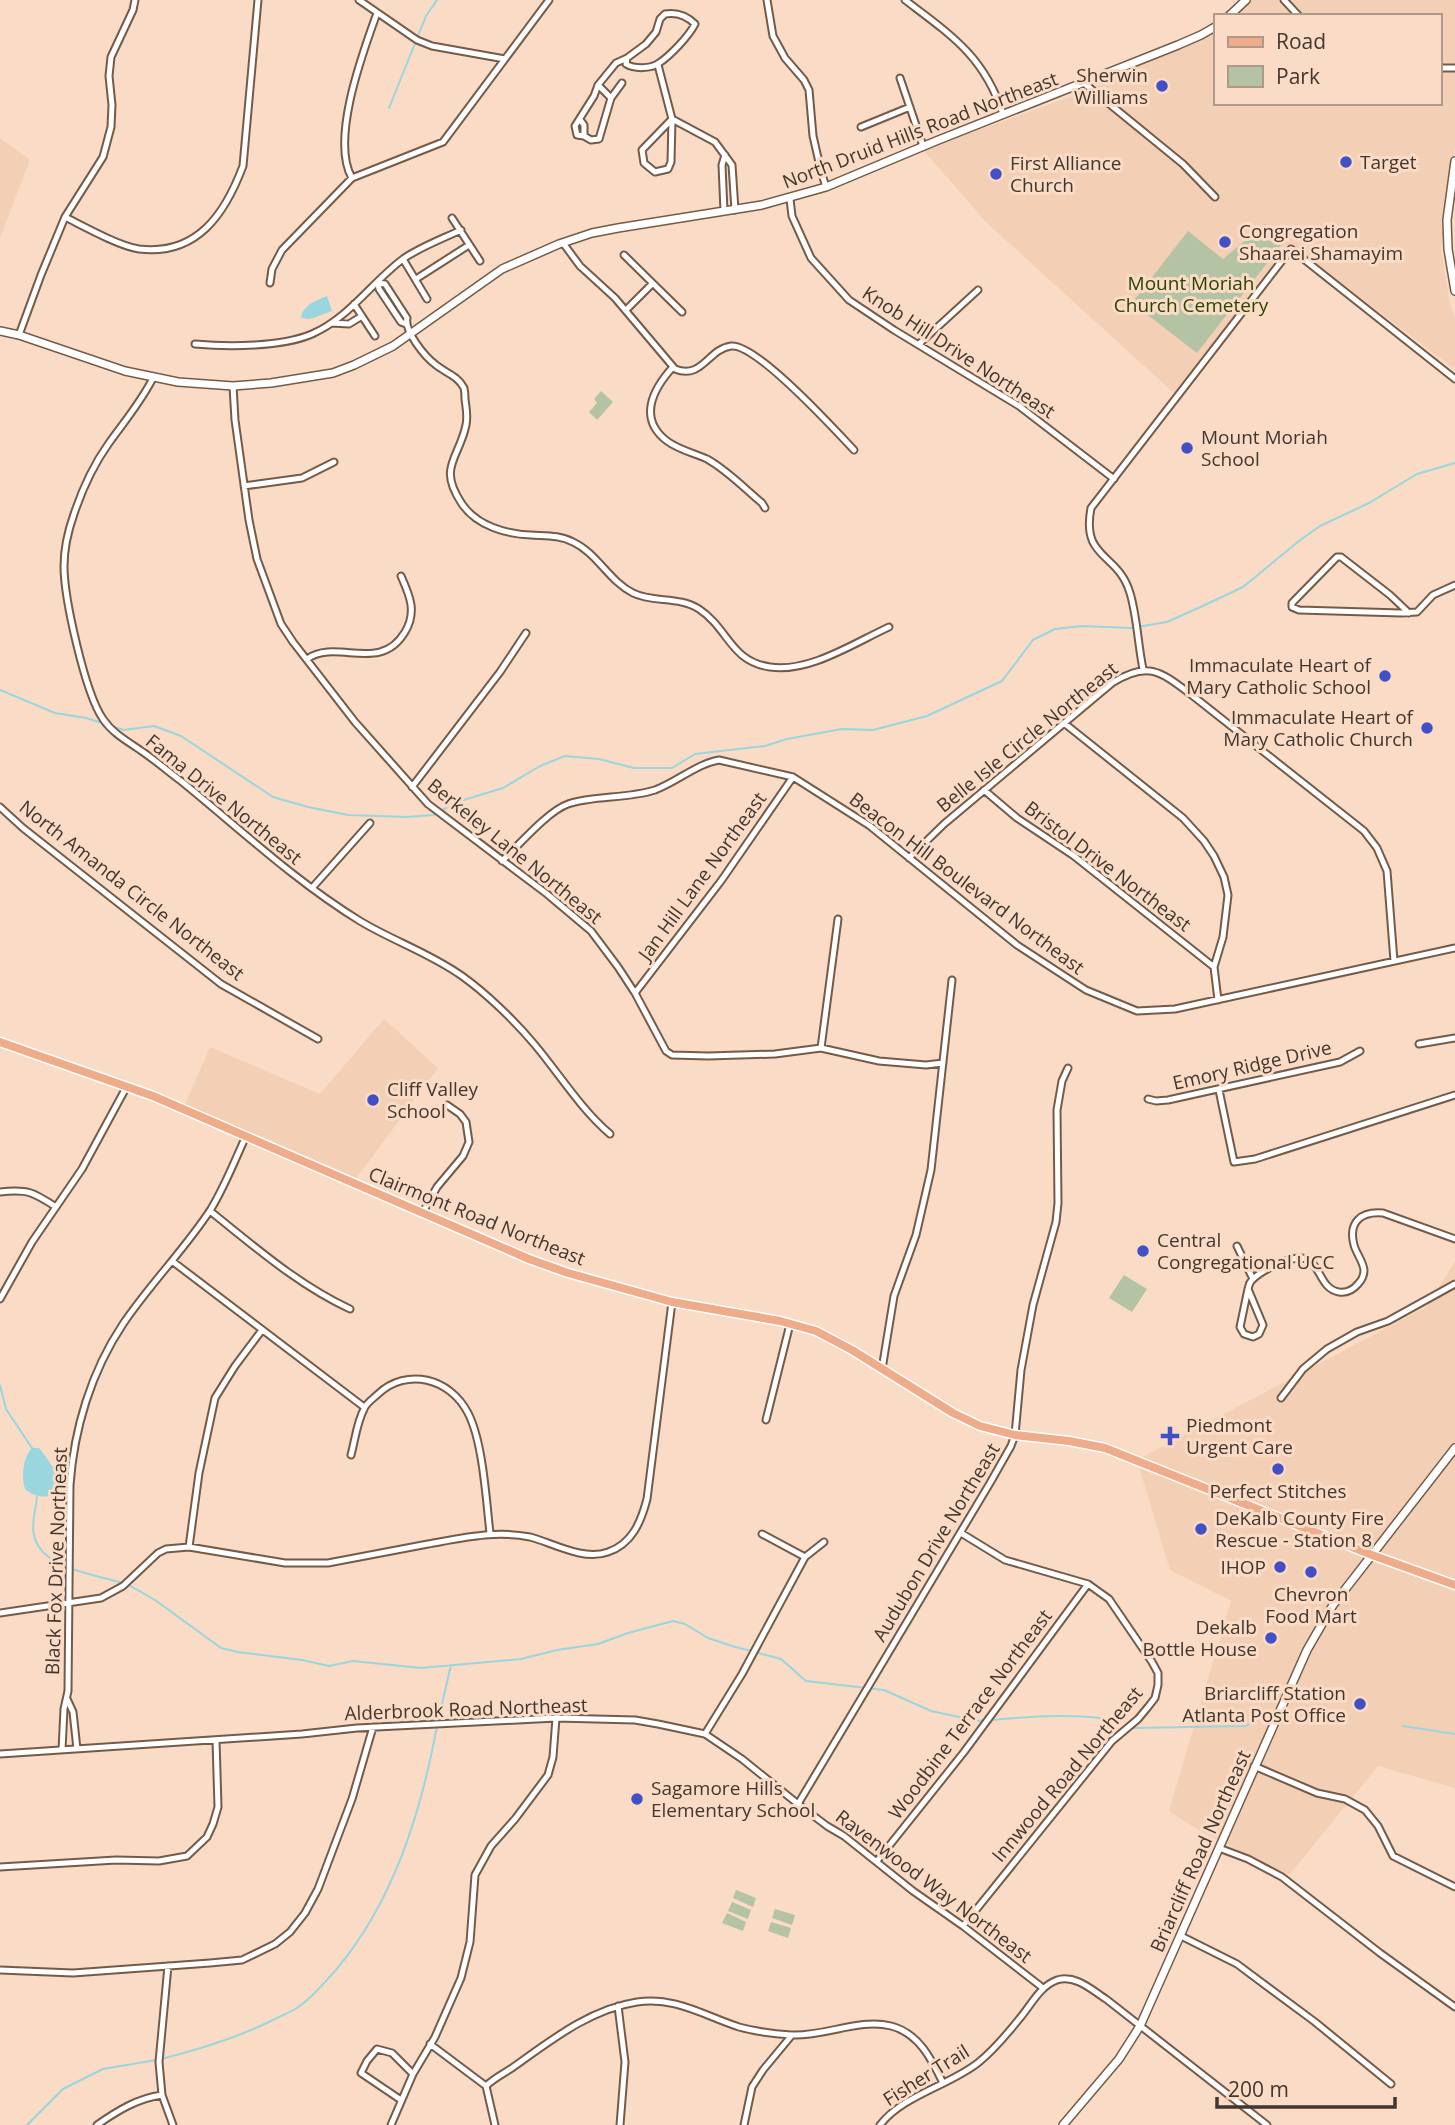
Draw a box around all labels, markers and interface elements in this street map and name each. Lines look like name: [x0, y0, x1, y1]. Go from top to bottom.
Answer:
legend: [1214, 14, 1441, 105]
text: Road: [1276, 27, 1326, 55]
place label: Sherwin Williams: [1074, 62, 1148, 110]
text: Park: [1276, 62, 1320, 90]
street label: North Druid Hills Road Northeast: [779, 65, 1062, 195]
marker: Sherwin Williams: [1154, 78, 1170, 94]
place label: Target: [1360, 149, 1417, 175]
place label: First Alliance Church: [1010, 150, 1122, 198]
marker: Target: [1338, 154, 1354, 170]
marker: First Alliance Church: [988, 166, 1004, 182]
place label: Congregation Shaarei Shamayim: [1239, 218, 1403, 266]
marker: Congregation Shaarei Shamayim: [1217, 234, 1233, 250]
park label: Mount Moriah Church Cemetery: [1114, 270, 1269, 318]
street label: Knob Hill Drive Northeast: [858, 280, 1061, 424]
place label: Mount Moriah School: [1201, 424, 1328, 472]
marker: Mount Moriah School: [1179, 440, 1195, 456]
place label: Immaculate Heart of Mary Catholic School: [1186, 652, 1373, 700]
street label: Belle Isle Circle Northeast: [931, 656, 1123, 818]
marker: Immaculate Heart of Mary Catholic School: [1377, 668, 1393, 684]
place label: Immaculate Heart of Mary Catholic Church: [1223, 704, 1415, 752]
marker: Immaculate Heart of Mary Catholic Church: [1419, 720, 1435, 736]
street label: Fama Drive Northeast: [140, 728, 308, 870]
street label: Berkeley Lane Northeast: [422, 772, 608, 930]
street label: Jan Hill Lane Northeast: [631, 786, 772, 967]
street label: Beacon Hill Boulevard Northeast: [844, 786, 1090, 980]
street label: North Amanda Circle Northeast: [14, 794, 250, 986]
street label: Bristol Drive Northeast: [1019, 795, 1197, 937]
street label: Emory Ridge Drive: [1170, 1034, 1334, 1096]
place label: Cliff Valley School: [387, 1076, 478, 1124]
marker: Cliff Valley School: [365, 1092, 381, 1108]
street label: Clairmont Road Northeast: [365, 1161, 589, 1271]
place label: Central Congregational UCC: [1157, 1227, 1334, 1275]
marker: Central Congregational UCC: [1135, 1243, 1151, 1259]
place label: Piedmont Urgent Care: [1186, 1412, 1293, 1460]
marker: Piedmont Urgent Care: [1160, 1426, 1180, 1446]
street label: Audubon Drive Northeast: [866, 1438, 1006, 1646]
street label: Black Fox Drive Northeast: [39, 1446, 73, 1675]
marker: Perfect Stitches: [1270, 1461, 1286, 1477]
place label: Perfect Stitches: [1210, 1478, 1346, 1504]
place label: DeKalb County Fire Rescue - Station 8: [1215, 1505, 1384, 1553]
marker: DeKalb County Fire Rescue - Station 8: [1193, 1521, 1209, 1537]
place label: IHOP: [1220, 1554, 1266, 1580]
marker: IHOP: [1272, 1559, 1288, 1575]
marker: Chevron Food Mart: [1303, 1564, 1319, 1580]
place label: Chevron Food Mart: [1265, 1581, 1357, 1629]
street label: Woodbine Terrace Northeast: [882, 1604, 1058, 1824]
place label: Dekalb Bottle House: [1143, 1614, 1257, 1662]
marker: Dekalb Bottle House: [1263, 1630, 1279, 1646]
street label: Innwood Road Northeast: [986, 1680, 1148, 1867]
place label: Briarcliff Station Atlanta Post Office: [1182, 1680, 1346, 1728]
street label: Alderbrook Road Northeast: [344, 1692, 588, 1726]
marker: Briarcliff Station Atlanta Post Office: [1352, 1696, 1368, 1712]
street label: Briarcliff Road Northeast: [1144, 1746, 1256, 1956]
place label: Sagamore Hills Elementary School: [651, 1775, 815, 1823]
marker: Sagamore Hills Elementary School: [629, 1791, 645, 1807]
street label: Ravenwood Way Northeast: [830, 1803, 1038, 1969]
street label: Fisher Trail: [878, 2038, 974, 2112]
scale bar: [1217, 2066, 1396, 2110]
text: 200 m: [1228, 2075, 1289, 2103]

